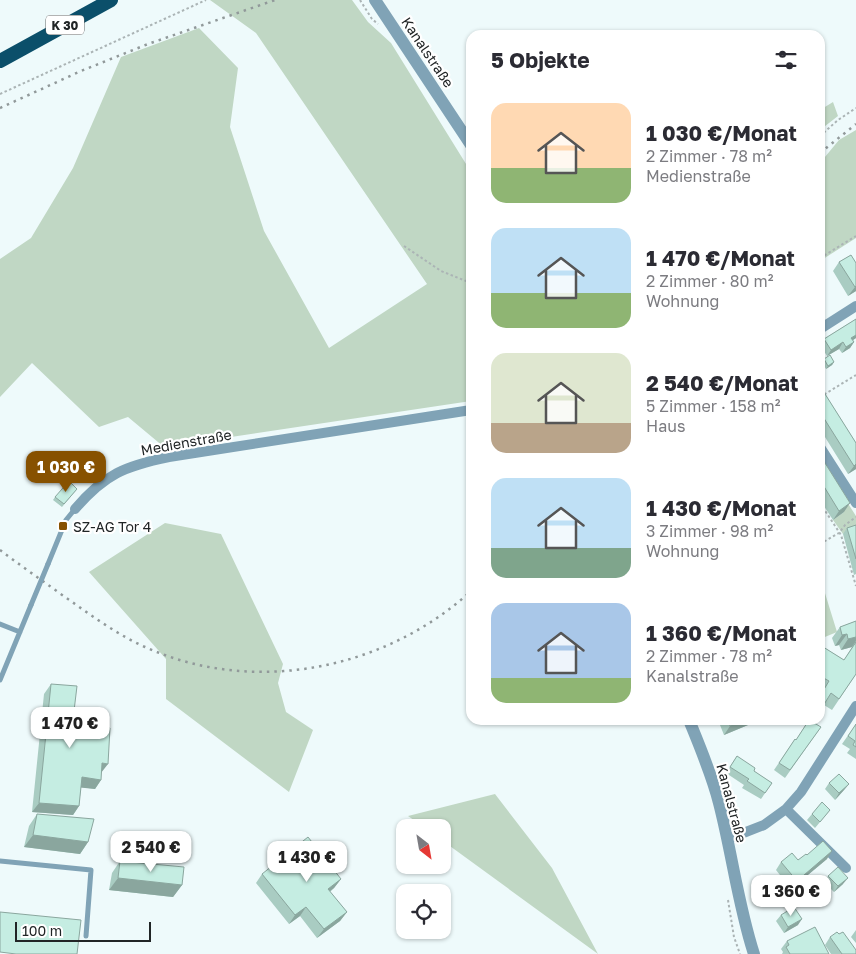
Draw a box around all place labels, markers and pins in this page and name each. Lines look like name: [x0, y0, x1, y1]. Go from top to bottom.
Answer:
pin: 1 030 €: [20, 450, 112, 493]
place label: SZ-AG Tor 4: [73, 518, 151, 535]
marker: SZ-AG Tor 4: [57, 520, 69, 532]
pin: 1 470 €: [24, 706, 116, 749]
pin: 2 540 €: [105, 830, 197, 873]
pin: 1 430 €: [261, 840, 353, 883]
pin: 1 360 €: [745, 874, 837, 917]

